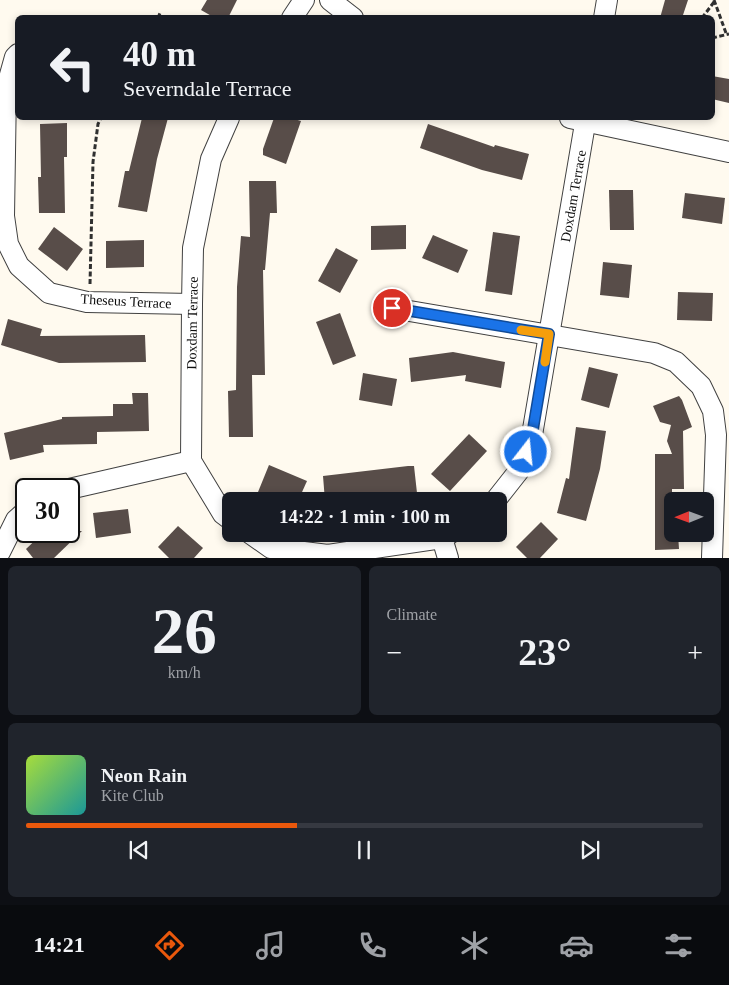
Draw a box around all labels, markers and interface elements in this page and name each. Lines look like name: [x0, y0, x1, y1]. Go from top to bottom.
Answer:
icon: left: [40, 35, 105, 100]
text: 40 m: [123, 35, 196, 74]
text: Severndale Terrace: [123, 76, 291, 101]
street label: Doxdam Terrace: [558, 149, 589, 243]
street label: Doxdam Terrace: [184, 276, 201, 370]
pin: [371, 287, 413, 329]
street label: Theseus Terrace: [80, 292, 172, 311]
icon: arrive: [378, 294, 406, 322]
position arrow: [499, 425, 551, 477]
speed limit sign: 30: [15, 478, 80, 543]
north arrow: [664, 492, 714, 542]
map controls: [664, 492, 714, 542]
text: 14:22 · 1 min · 100 m: [279, 506, 450, 527]
text: 26: [152, 595, 217, 667]
text: Climate: [387, 606, 437, 623]
text: 23°: [518, 631, 571, 673]
text: −: [387, 637, 402, 668]
text: +: [687, 637, 703, 668]
text: km/h: [168, 664, 201, 681]
text: Neon Rain: [101, 765, 187, 786]
text: Kite Club: [101, 787, 164, 804]
icon: previous: [125, 836, 153, 864]
icon: pause: [350, 836, 378, 864]
icon: next: [576, 836, 604, 864]
icon: directions: [152, 928, 187, 963]
icon: music: [253, 928, 288, 963]
icon: phone: [355, 928, 390, 963]
icon: climate: [457, 928, 492, 963]
icon: car: [559, 928, 594, 963]
icon: filters: [661, 928, 696, 963]
text: 14:21: [33, 932, 85, 957]

